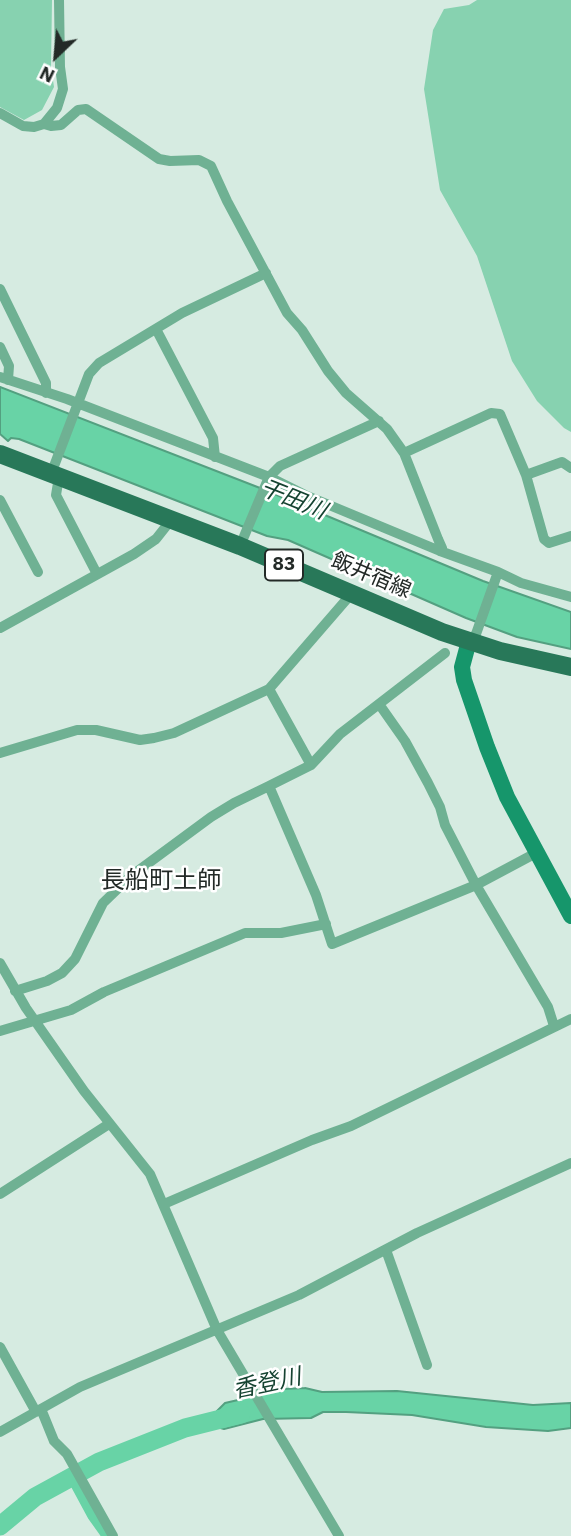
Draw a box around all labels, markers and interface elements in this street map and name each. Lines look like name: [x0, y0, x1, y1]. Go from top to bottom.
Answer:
north arrow: [21, 21, 91, 91]
text: N: [35, 61, 58, 89]
water label: 干田川: [256, 474, 330, 526]
street label: 飯井宿線: [327, 548, 415, 604]
road number: 83: [265, 550, 303, 580]
district label: 長船町土師: [101, 867, 221, 895]
water label: 香登川: [230, 1363, 304, 1405]

